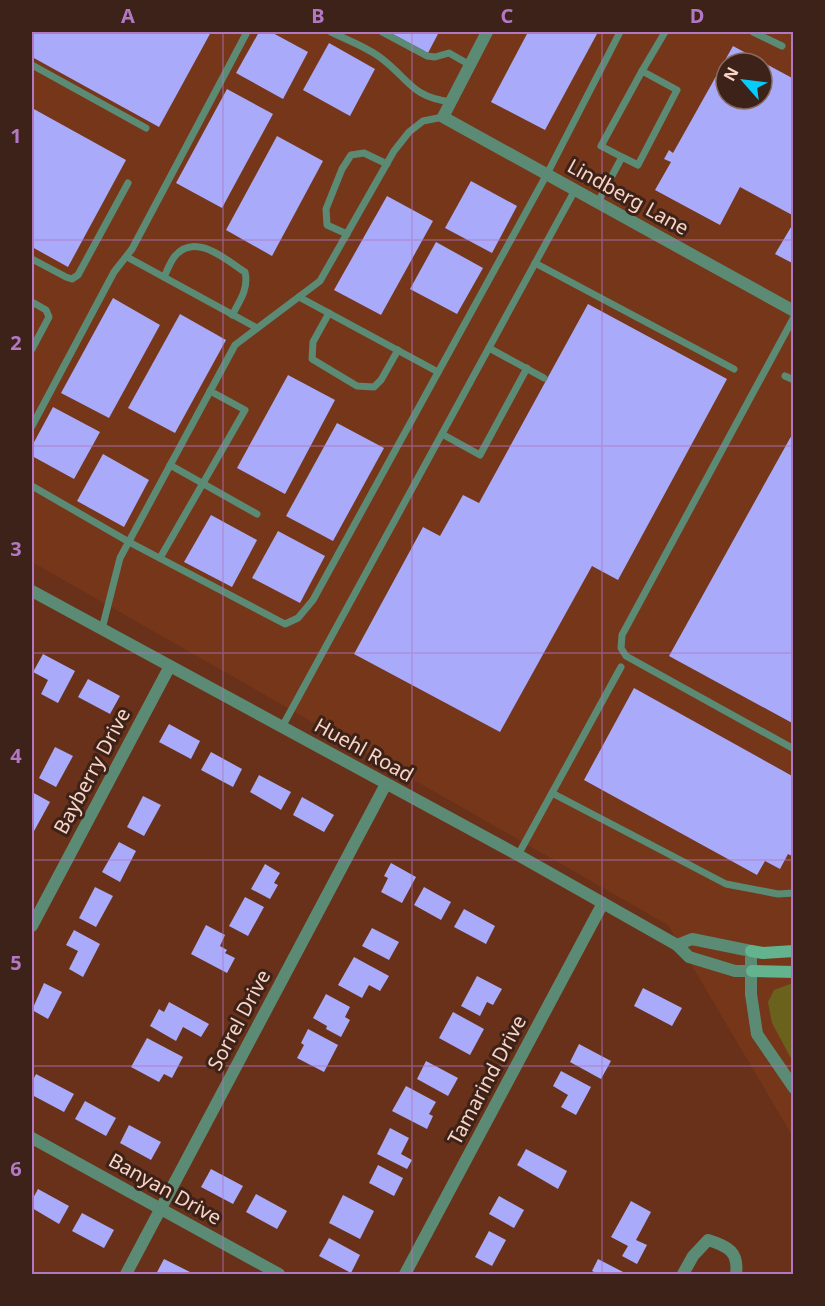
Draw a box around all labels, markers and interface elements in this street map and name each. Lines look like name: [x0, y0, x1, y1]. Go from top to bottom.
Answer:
text: A: [121, 2, 135, 29]
text: B: [311, 2, 325, 29]
text: C: [501, 2, 514, 29]
text: D: [690, 2, 704, 29]
north arrow: [714, 51, 774, 111]
text: N: [718, 63, 744, 85]
text: 1: [10, 122, 22, 149]
street label: Lindberg Lane: [563, 152, 694, 241]
text: 2: [10, 329, 22, 356]
text: 3: [10, 535, 22, 562]
street label: Bayberry Drive: [47, 703, 136, 839]
street label: Huehl Road: [310, 711, 419, 788]
text: 4: [10, 742, 22, 769]
text: 5: [10, 949, 22, 976]
street label: Sorrel Drive: [201, 965, 276, 1075]
street label: Tamarind Drive: [441, 1010, 532, 1149]
street label: Banyan Drive: [104, 1146, 226, 1231]
text: 6: [10, 1155, 22, 1182]

